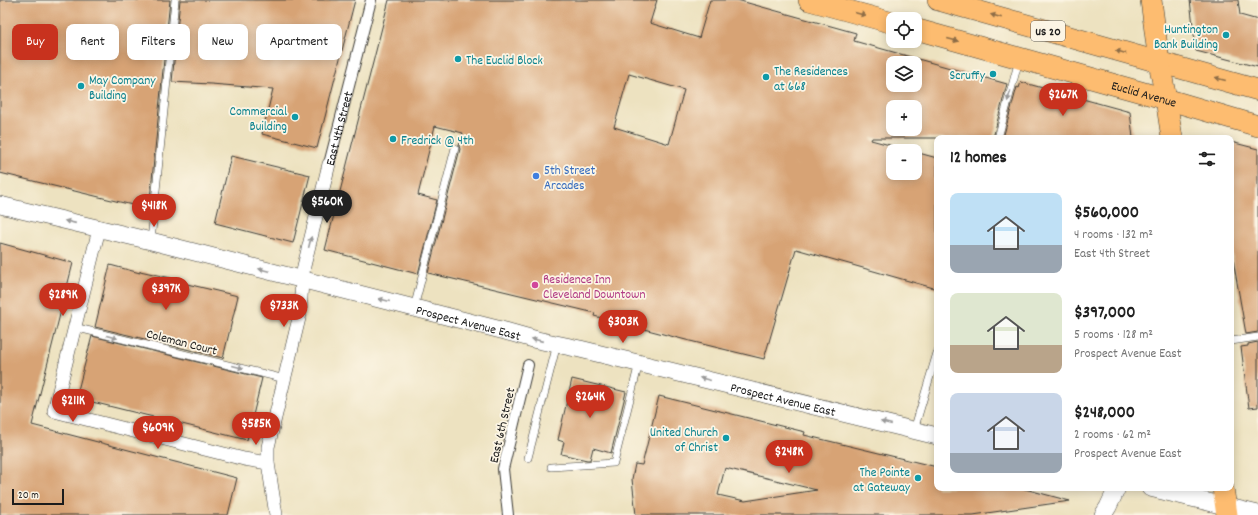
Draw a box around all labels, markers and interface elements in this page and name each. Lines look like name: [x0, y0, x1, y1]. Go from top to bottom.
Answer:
one-way arrow: [855, 11, 867, 17]
map controls: [886, 12, 922, 180]
button: locate: [886, 12, 922, 48]
one-way arrow: [990, 13, 1003, 19]
road number: US 20: [1031, 21, 1065, 41]
place label: Huntington Bank Building: [1154, 21, 1218, 55]
chip: Buy: [12, 24, 58, 60]
chip: Rent: [66, 24, 119, 60]
chip: Filters: [127, 24, 190, 60]
chip: New: [198, 24, 248, 60]
chip: Apartment: [256, 24, 342, 60]
marker: Huntington Bank Building: [1221, 30, 1231, 40]
one-way arrow: [947, 37, 959, 43]
one-way arrow: [1115, 48, 1128, 54]
place label: The Euclid Block: [466, 52, 543, 71]
marker: The Euclid Block: [453, 54, 463, 64]
button: layers: [886, 56, 922, 92]
place label: The Residences at 668: [774, 63, 848, 97]
place label: Scruffy: [950, 67, 986, 86]
marker: Scruffy: [988, 69, 998, 79]
place label: May Company Building: [89, 72, 156, 106]
marker: The Residences at 668: [761, 72, 771, 82]
one-way arrow: [1214, 76, 1226, 82]
street label: Euclid Avenue: [1109, 77, 1179, 114]
marker: May Company Building: [76, 81, 86, 91]
pin: $267K: [1035, 83, 1091, 117]
text: $267K: [1048, 86, 1078, 105]
street label: East 4th Street: [322, 89, 359, 168]
one-way arrow: [1006, 90, 1012, 102]
button: +: [886, 100, 922, 136]
place label: Commercial Building: [230, 103, 287, 137]
marker: Commercial Building: [290, 112, 300, 122]
place label: Fredrick @ 4th: [401, 132, 474, 151]
marker: Fredrick @ 4th: [388, 134, 398, 144]
button: −: [886, 144, 922, 180]
text: 12 homes: [950, 147, 1007, 171]
icon: filters: [1196, 148, 1218, 170]
place label: 5th Street Arcades: [544, 162, 596, 196]
marker: 5th Street Arcades: [531, 171, 541, 181]
pin: $560K: [299, 190, 355, 224]
text: $560K: [311, 193, 343, 212]
pin: $418K: [126, 194, 182, 228]
text: $418K: [141, 197, 167, 216]
text: $560,000: [1074, 202, 1139, 226]
icon: home: [982, 209, 1030, 257]
one-way arrow: [63, 219, 75, 225]
text: 4 rooms · 132 m²: [1074, 226, 1153, 245]
one-way arrow: [307, 235, 313, 248]
text: East 4th Street: [1074, 245, 1150, 264]
one-way arrow: [257, 267, 269, 273]
place label: Residence Inn Cleveland Downtown: [543, 271, 645, 305]
pin: $397K: [138, 277, 194, 311]
text: $397K: [151, 280, 181, 299]
marker: Residence Inn Cleveland Downtown: [530, 280, 540, 290]
pin: $289K: [35, 283, 91, 317]
text: $289K: [48, 286, 78, 305]
pin: $733K: [256, 294, 312, 328]
text: $733K: [269, 297, 299, 316]
one-way arrow: [378, 297, 391, 303]
street label: Prospect Avenue East: [414, 302, 523, 347]
text: $397,000: [1074, 302, 1136, 326]
icon: home: [982, 309, 1030, 357]
pin: $303K: [595, 310, 651, 344]
text: $303K: [607, 313, 639, 332]
street label: Coleman Court: [144, 325, 219, 361]
text: 5 rooms · 128 m²: [1074, 326, 1153, 345]
one-way arrow: [105, 334, 118, 340]
one-way arrow: [531, 336, 544, 342]
text: Prospect Avenue East: [1074, 345, 1182, 364]
one-way arrow: [232, 364, 244, 370]
one-way arrow: [699, 376, 711, 382]
street label: Prospect Avenue East: [728, 379, 838, 423]
pin: $264K: [562, 385, 618, 419]
street label: East 6th Street: [486, 386, 521, 465]
text: $264K: [575, 388, 605, 407]
pin: $211K: [45, 389, 101, 423]
text: $211K: [61, 392, 85, 411]
text: $248,000: [1074, 402, 1135, 426]
icon: home: [982, 409, 1030, 457]
pin: $585K: [228, 412, 284, 446]
text: $585K: [241, 415, 271, 434]
pin: $609K: [130, 416, 186, 450]
text: $609K: [142, 419, 174, 438]
one-way arrow: [879, 420, 892, 426]
place label: United Church of Christ: [650, 424, 718, 458]
text: 2 rooms · 62 m²: [1074, 426, 1151, 445]
marker: United Church of Christ: [721, 433, 731, 443]
pin: $248K: [761, 440, 817, 474]
text: $248K: [775, 443, 803, 462]
text: Prospect Avenue East: [1074, 445, 1182, 464]
place label: The Pointe at Gateway: [853, 464, 911, 498]
marker: The Pointe at Gateway: [913, 473, 923, 483]
scale bar: [12, 487, 64, 506]
text: 20 m: [18, 488, 39, 504]

